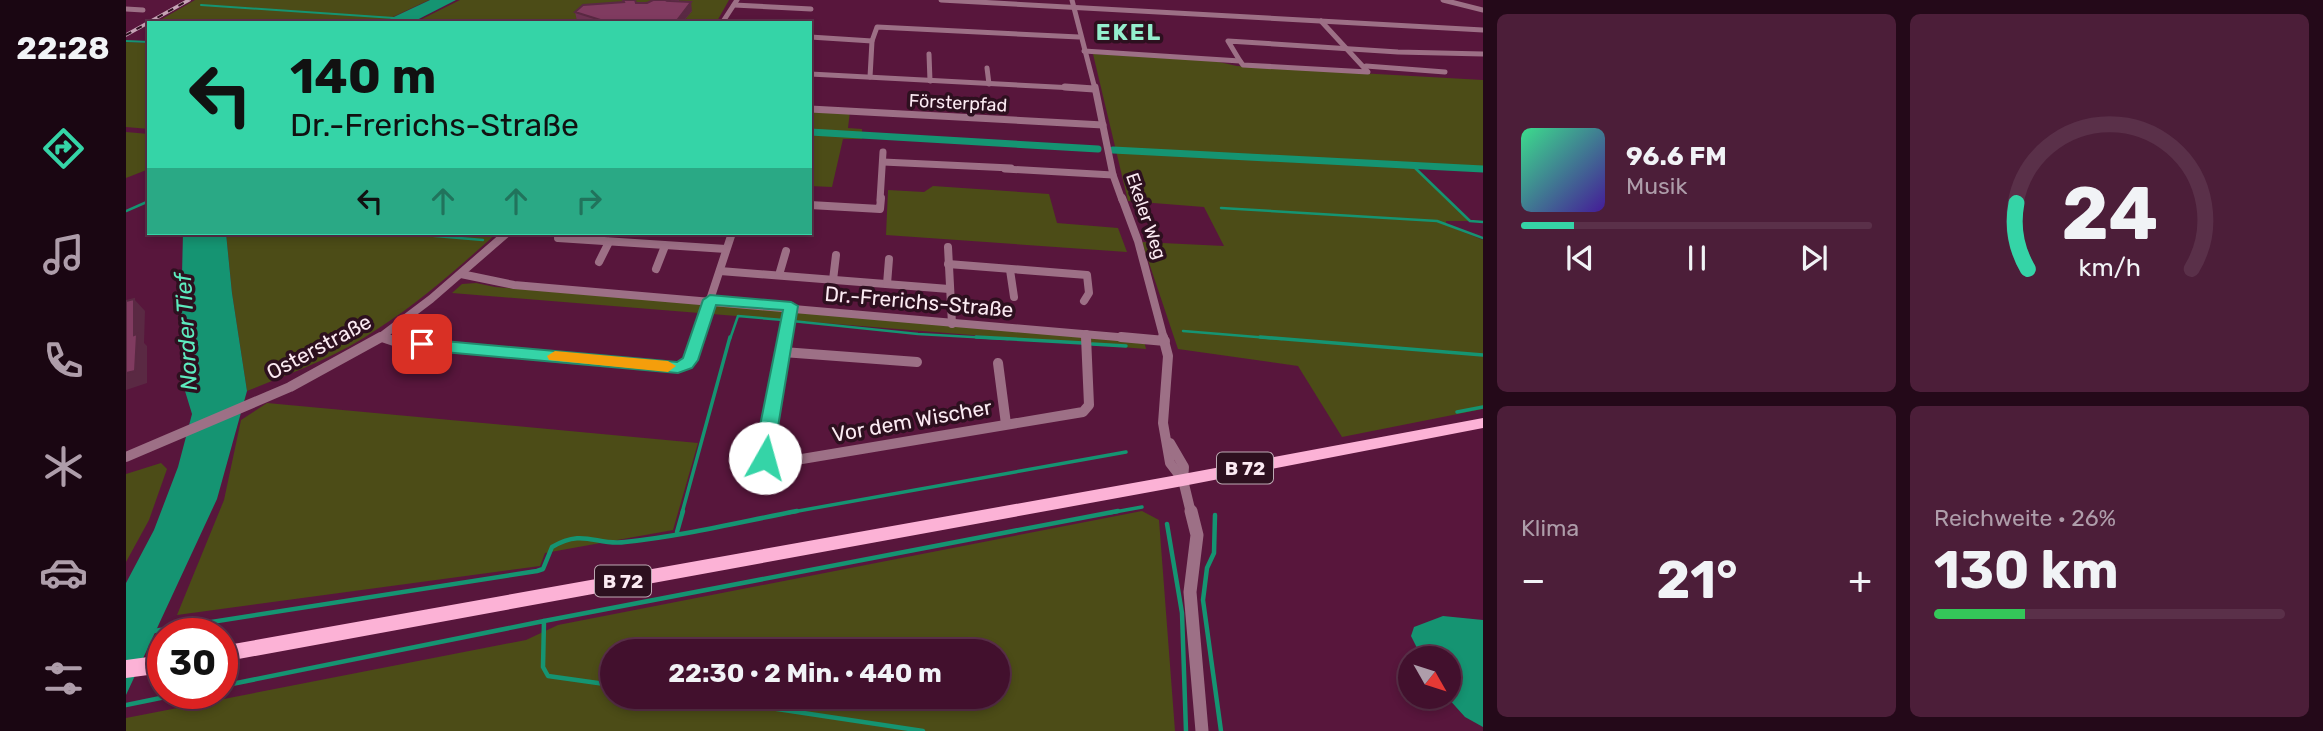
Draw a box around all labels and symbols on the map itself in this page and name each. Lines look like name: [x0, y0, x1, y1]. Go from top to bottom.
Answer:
district label: EKEL: [1096, 18, 1162, 46]
street label: Försterpfad: [908, 89, 1008, 117]
street label: Ekeler Weg: [1121, 170, 1171, 262]
water label: Norder Tief: [169, 270, 203, 391]
street label: Dr.-Frerichs-Straße: [824, 281, 1015, 322]
street label: Osterstraße: [262, 308, 376, 385]
pin: [392, 314, 452, 374]
street label: Vor dem Wischer: [830, 394, 994, 447]
position arrow: [728, 421, 802, 495]
road number: B 72: [1217, 453, 1273, 484]
road number: B 72: [595, 566, 651, 596]
speed limit sign: 30: [147, 618, 238, 709]
north arrow: [1398, 646, 1461, 709]

